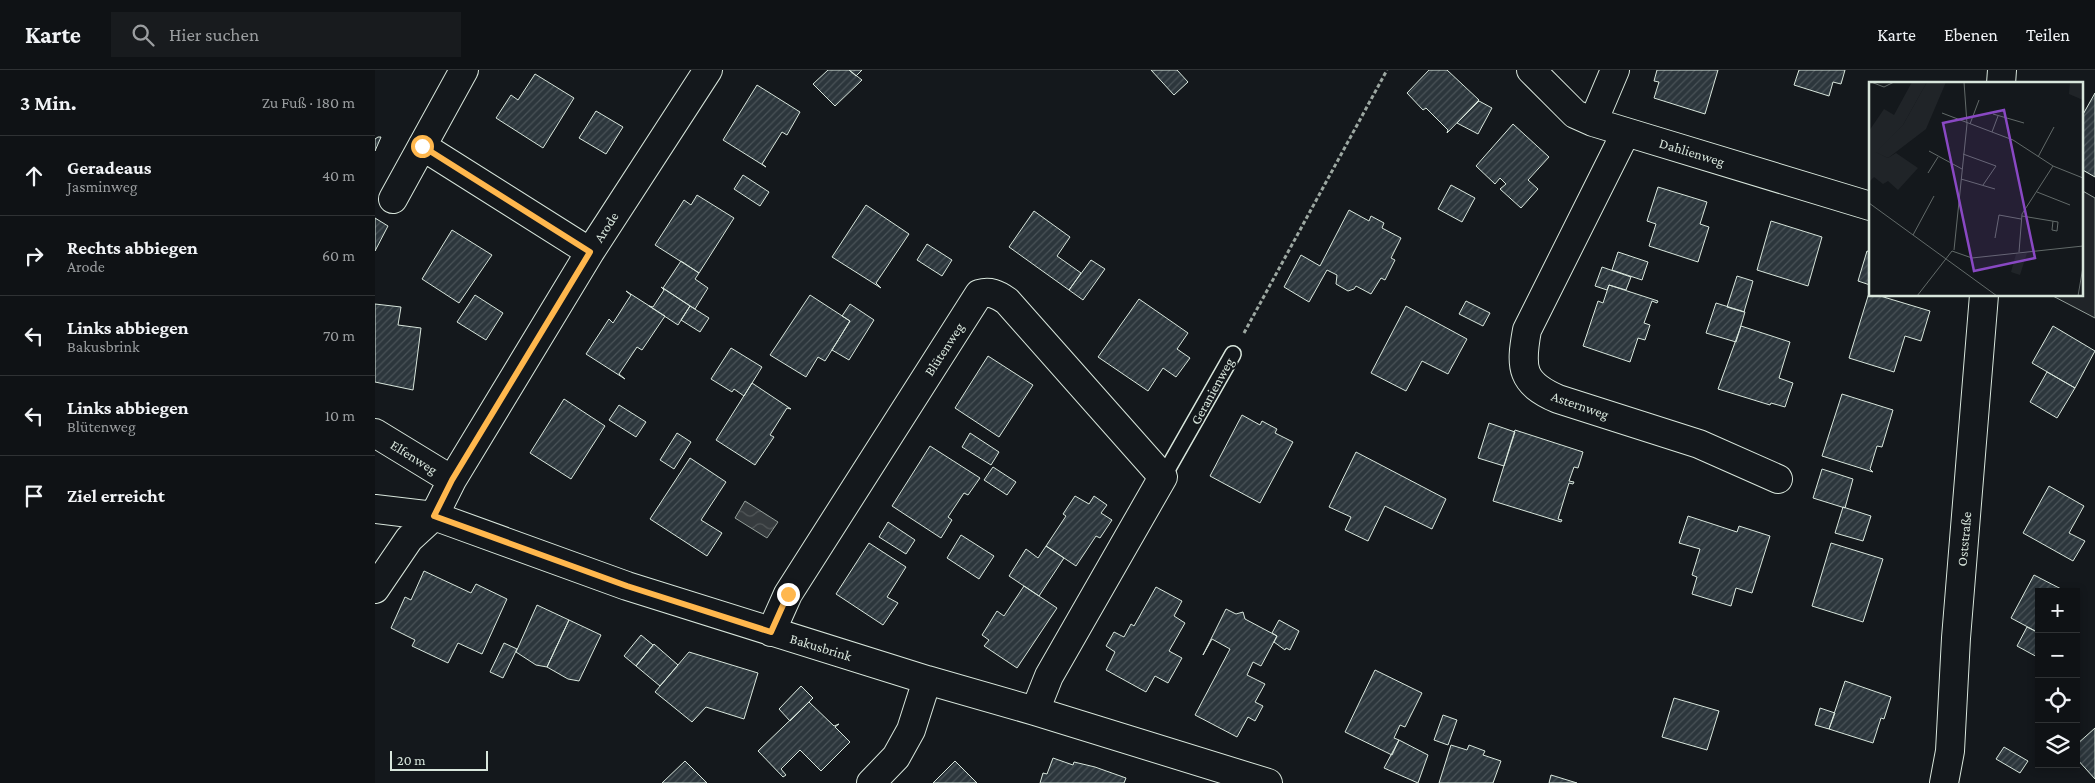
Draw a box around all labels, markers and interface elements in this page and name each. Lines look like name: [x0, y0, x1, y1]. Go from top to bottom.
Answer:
search box: [111, 12, 461, 57]
text: Karte: [25, 21, 81, 48]
icon: search: [129, 21, 157, 49]
text: Hier suchen: [169, 24, 259, 45]
text: Karte: [1877, 25, 1916, 45]
text: Ebenen: [1944, 25, 1998, 45]
text: Teilen: [2026, 25, 2070, 45]
inset map: [1869, 82, 2083, 296]
text: 3 Min.: [20, 91, 77, 115]
text: Zu Fuß · 180 m: [262, 94, 355, 111]
street label: Dahlienweg: [1657, 134, 1727, 170]
route start: [411, 135, 434, 158]
text: Geradeaus: [67, 157, 152, 178]
icon: ahead: [20, 162, 48, 190]
text: 40 m: [322, 167, 355, 184]
text: Jasminweg: [67, 178, 137, 195]
street label: Arode: [590, 209, 622, 245]
text: Rechts abbiegen: [67, 237, 198, 258]
icon: right: [20, 242, 48, 270]
text: 60 m: [322, 247, 355, 264]
text: Arode: [67, 258, 105, 275]
text: Links abbiegen: [67, 317, 189, 338]
street label: Blütenweg: [921, 319, 967, 379]
icon: left: [20, 322, 48, 350]
text: 70 m: [323, 327, 355, 344]
text: Bakusbrink: [67, 338, 140, 355]
street label: Geranienweg: [1187, 355, 1237, 427]
street label: Asternweg: [1549, 388, 1611, 422]
text: Links abbiegen: [67, 397, 189, 418]
icon: left: [20, 402, 48, 430]
text: 10 m: [325, 407, 355, 424]
text: Blütenweg: [67, 418, 136, 435]
street label: Elfenweg: [388, 436, 441, 478]
icon: arrive: [20, 482, 48, 510]
text: Ziel erreicht: [67, 485, 165, 506]
street label: Oststraße: [1954, 511, 1974, 567]
route end: [777, 583, 800, 606]
map controls: [2035, 588, 2080, 768]
button: +: [2035, 588, 2080, 633]
street label: Bakusbrink: [788, 630, 854, 664]
button: −: [2035, 633, 2080, 678]
button: locate: [2035, 678, 2080, 723]
button: layers: [2035, 723, 2080, 768]
scale bar: [390, 748, 487, 771]
text: 20 m: [397, 752, 425, 768]

